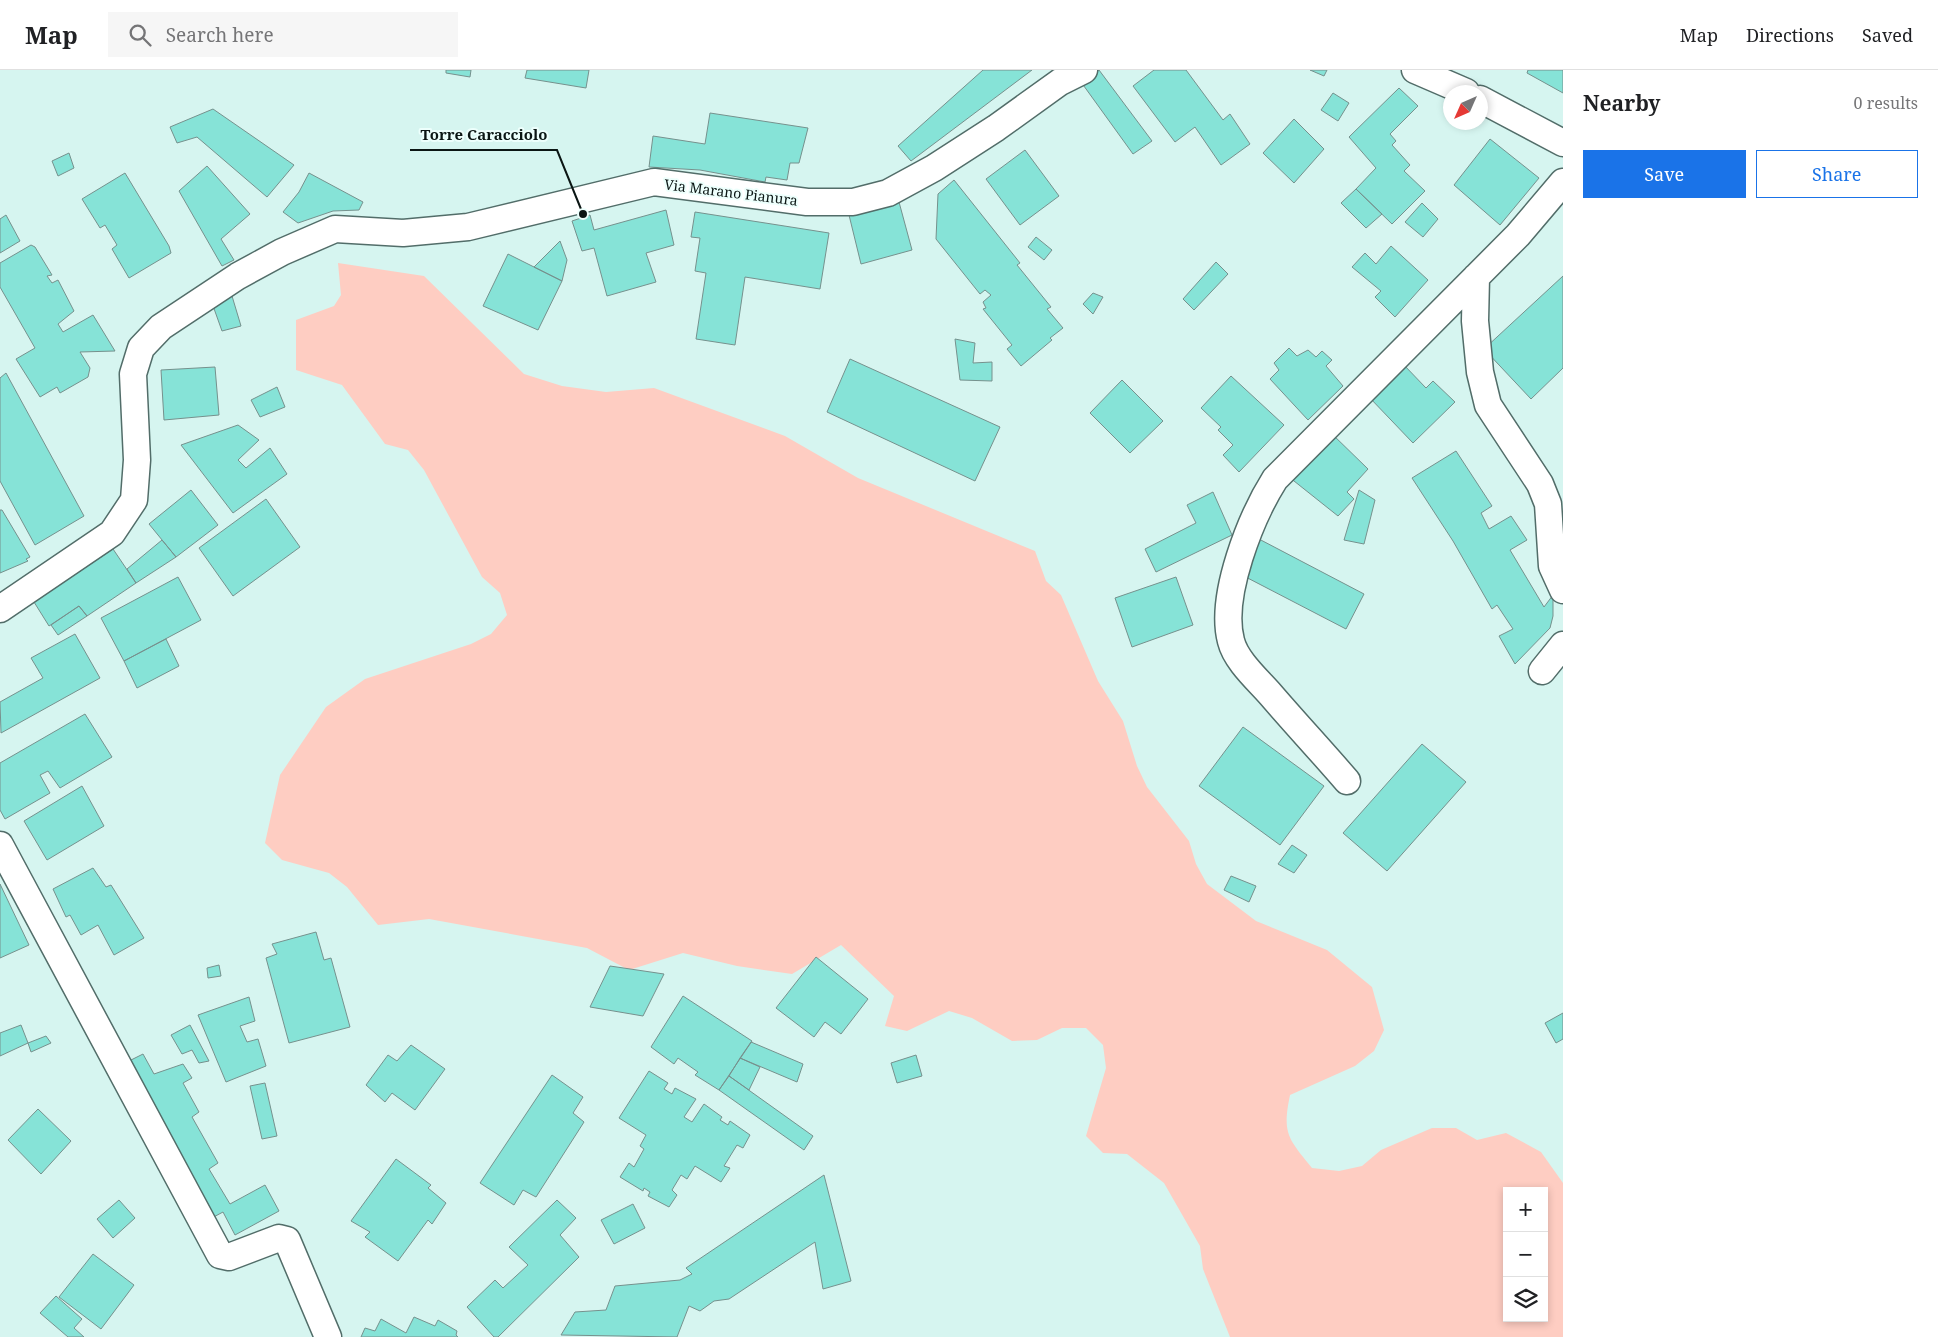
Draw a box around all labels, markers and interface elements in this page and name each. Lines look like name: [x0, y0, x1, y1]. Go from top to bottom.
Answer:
search box: [108, 12, 458, 57]
text: Map: [25, 18, 78, 51]
icon: search: [126, 21, 154, 49]
text: Search here: [166, 22, 274, 48]
text: Map: [1680, 23, 1718, 47]
text: Directions: [1746, 23, 1834, 47]
text: Saved: [1862, 23, 1913, 47]
north arrow: [1443, 85, 1488, 130]
text: Nearby: [1583, 89, 1661, 117]
text: 0 results: [1854, 92, 1918, 114]
callout: Torre Caracciolo: [410, 120, 557, 150]
text: Torre Caracciolo: [421, 124, 547, 144]
button: Save: [1583, 150, 1746, 198]
button: Share: [1756, 150, 1918, 198]
street label: Via Marano Pianura: [663, 174, 799, 210]
map controls: [1503, 1187, 1548, 1322]
button: +: [1503, 1187, 1548, 1232]
button: −: [1503, 1232, 1548, 1277]
button: layers: [1503, 1277, 1548, 1322]

